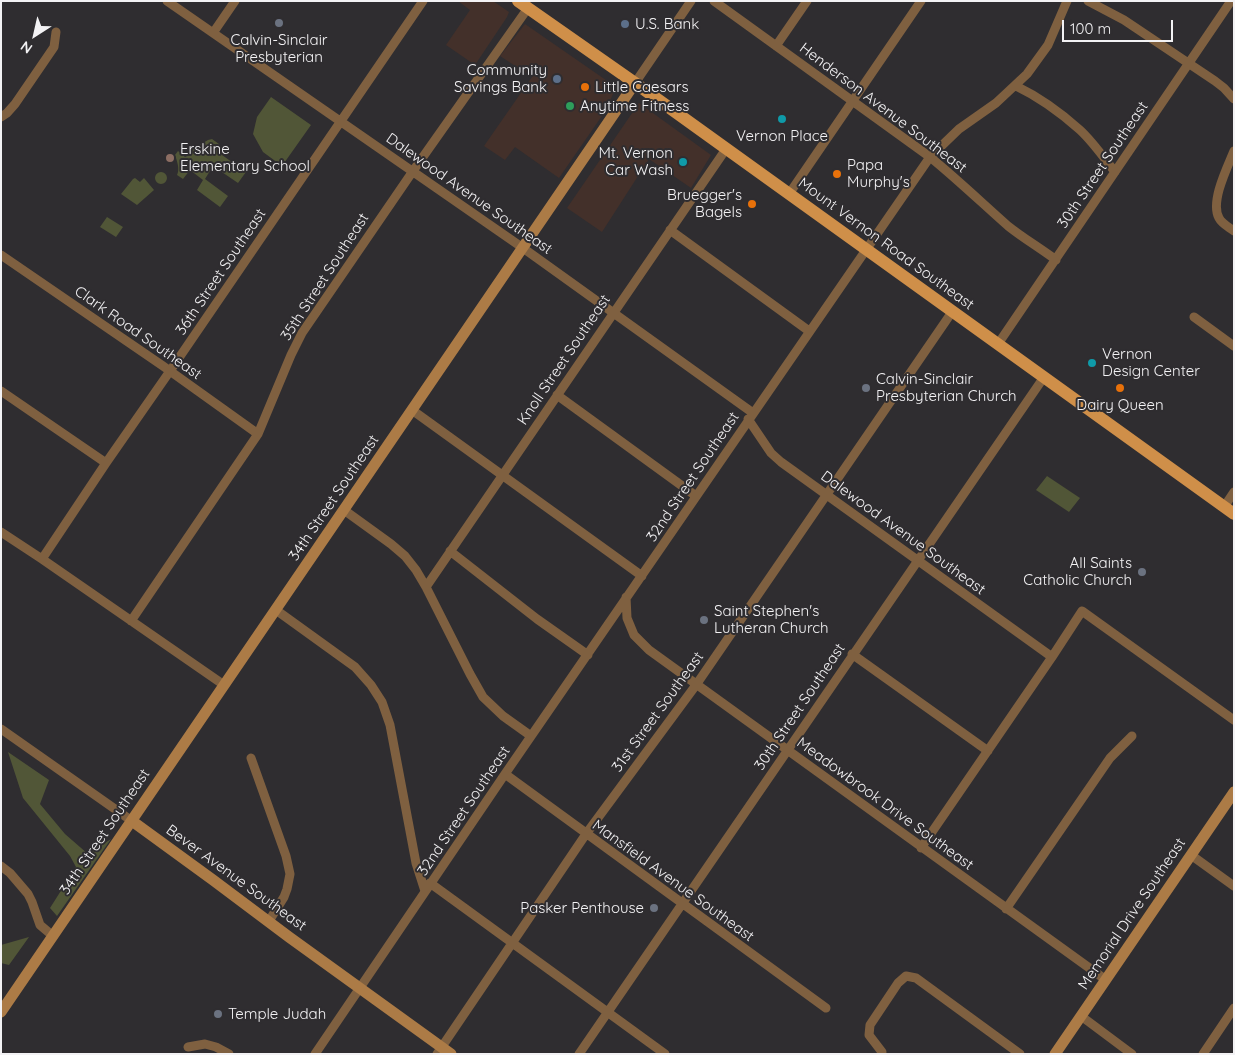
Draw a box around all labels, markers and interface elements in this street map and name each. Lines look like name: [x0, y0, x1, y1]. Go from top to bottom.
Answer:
north arrow: [10, 10, 60, 60]
scale bar: [1065, 10, 1176, 42]
place label: U.S. Bank: [635, 15, 699, 33]
marker: Calvin-Sinclair Presbyterian: [273, 17, 285, 29]
marker: U.S. Bank: [619, 18, 631, 30]
text: 100 m: [1070, 19, 1111, 38]
place label: Calvin-Sinclair Presbyterian: [230, 31, 328, 66]
text: N: [17, 37, 36, 58]
street label: Henderson Avenue Southeast: [796, 39, 970, 177]
place label: Community Savings Bank: [454, 61, 547, 96]
marker: Community Savings Bank: [551, 73, 563, 85]
place label: Little Caesars: [595, 78, 689, 96]
marker: Little Caesars: [579, 81, 591, 93]
place label: Anytime Fitness: [580, 97, 689, 115]
street label: 30th Street Southeast: [1054, 98, 1152, 232]
marker: Anytime Fitness: [564, 100, 576, 112]
marker: Vernon Place: [776, 113, 788, 125]
place label: Vernon Place: [736, 127, 828, 145]
street label: Dalewood Avenue Southeast: [382, 130, 556, 258]
place label: Erskine Elementary School: [180, 140, 310, 175]
place label: Mt. Vernon Car Wash: [598, 144, 673, 179]
marker: Erskine Elementary School: [164, 152, 176, 164]
marker: Mt. Vernon Car Wash: [677, 156, 689, 168]
place label: Papa Murphy's: [847, 156, 910, 191]
marker: Papa Murphy's: [831, 168, 843, 180]
street label: Mount Vernon Road Southeast: [795, 174, 977, 314]
place label: Bruegger's Bagels: [667, 186, 742, 221]
marker: Bruegger's Bagels: [746, 198, 758, 210]
street label: 36th Street Southeast: [172, 206, 270, 338]
street label: 35th Street Southeast: [277, 210, 373, 344]
street label: Clark Road Southeast: [71, 282, 205, 384]
street label: Knoll Street Southeast: [514, 291, 614, 429]
place label: Vernon Design Center: [1102, 345, 1200, 380]
marker: Vernon Design Center: [1086, 357, 1098, 369]
place label: Calvin-Sinclair Presbyterian Church: [876, 370, 1016, 405]
marker: Calvin-Sinclair Presbyterian Church: [860, 382, 872, 394]
marker: Dairy Queen: [1114, 382, 1126, 394]
place label: Dairy Queen: [1076, 396, 1164, 414]
street label: 32nd Street Southeast: [643, 409, 743, 545]
street label: 34th Street Southeast: [285, 432, 383, 564]
street label: Dalewood Avenue Southeast: [817, 467, 989, 599]
place label: All Saints Catholic Church: [1023, 554, 1132, 589]
marker: All Saints Catholic Church: [1136, 566, 1148, 578]
place label: Saint Stephen's Lutheran Church: [714, 602, 829, 637]
marker: Saint Stephen's Lutheran Church: [698, 614, 710, 626]
street label: 30th Street Southeast: [751, 640, 849, 774]
street label: 31st Street Southeast: [608, 648, 708, 776]
street label: Meadowbrook Drive Southeast: [793, 734, 977, 874]
street label: 32nd Street Southeast: [414, 743, 514, 879]
street label: 34th Street Southeast: [56, 766, 154, 898]
street label: Mansfield Avenue Southeast: [589, 816, 757, 946]
street label: Bever Avenue Southeast: [162, 821, 310, 935]
street label: Memorial Drive Southeast: [1075, 835, 1189, 993]
place label: Pasker Penthouse: [520, 899, 644, 917]
marker: Pasker Penthouse: [648, 902, 660, 914]
place label: Temple Judah: [228, 1005, 326, 1023]
marker: Temple Judah: [212, 1008, 224, 1020]

